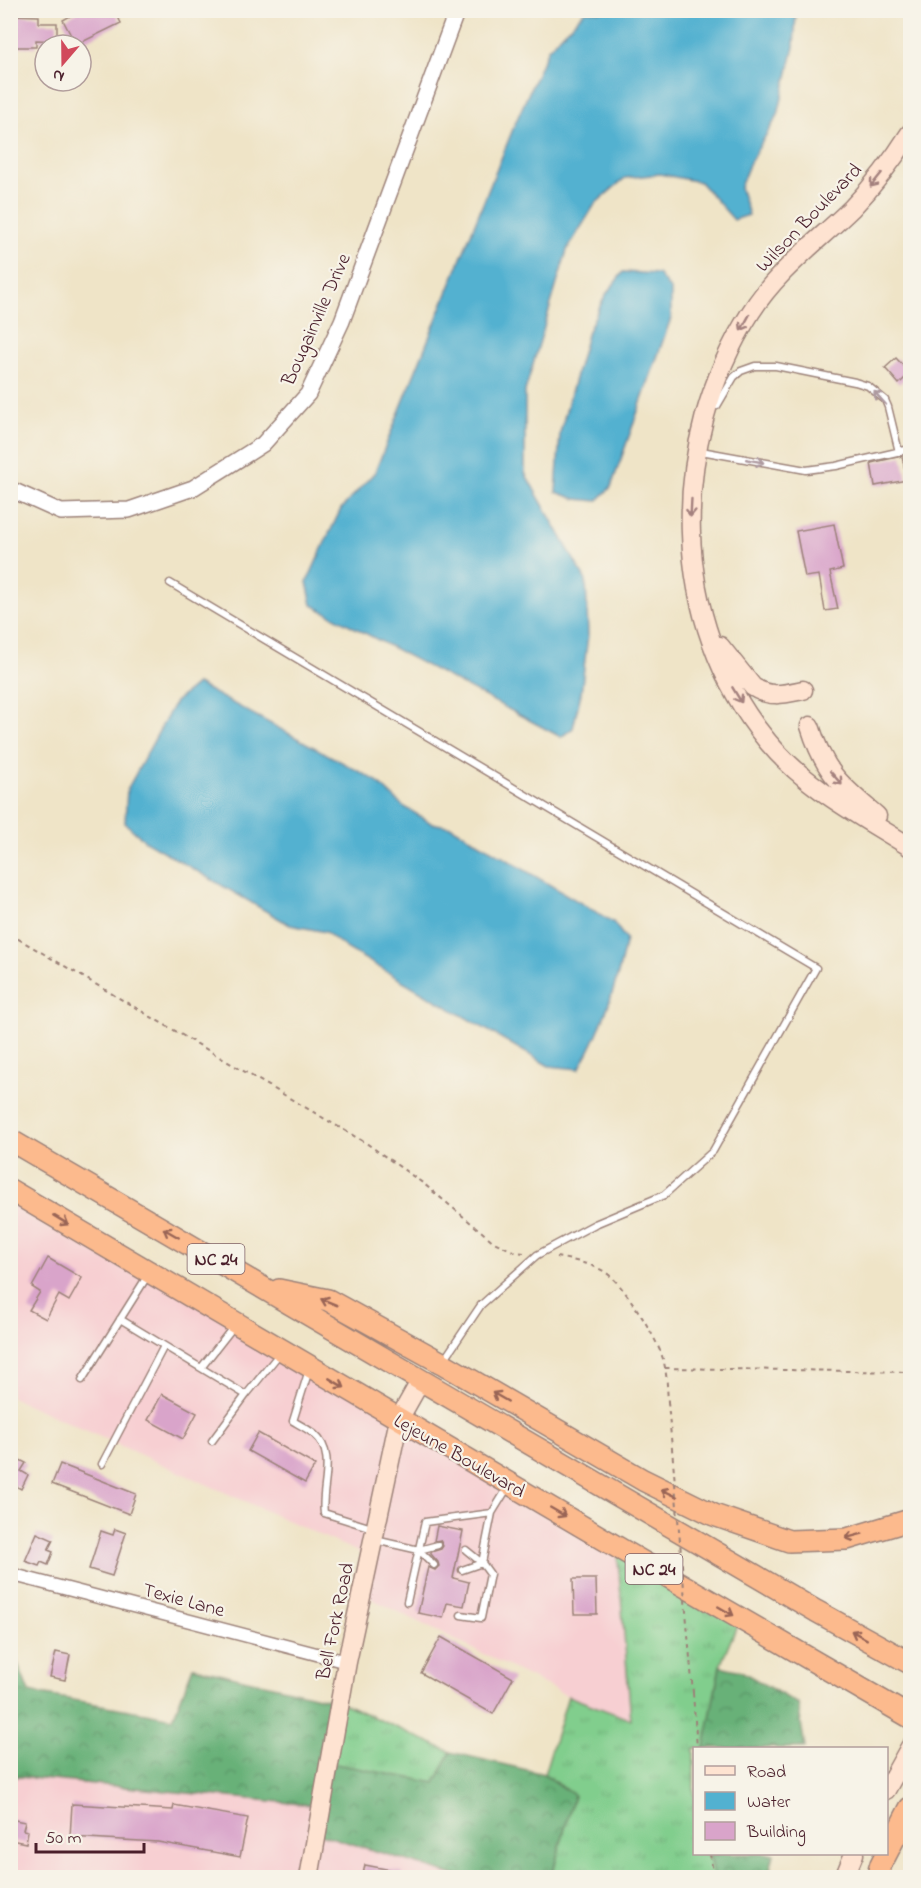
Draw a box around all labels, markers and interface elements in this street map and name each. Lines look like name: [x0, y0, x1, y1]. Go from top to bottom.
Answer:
north arrow: [33, 33, 93, 93]
text: N: [49, 62, 68, 88]
street label: Wilson Boulevard: [750, 157, 870, 280]
one-way arrow: [870, 172, 883, 188]
street label: Bougainville Drive: [275, 249, 360, 392]
one-way arrow: [739, 314, 750, 332]
one-way arrow: [874, 390, 888, 406]
one-way arrow: [744, 456, 764, 467]
one-way arrow: [685, 498, 696, 518]
one-way arrow: [732, 686, 744, 703]
one-way arrow: [829, 770, 843, 785]
one-way arrow: [52, 1214, 69, 1226]
one-way arrow: [163, 1227, 180, 1239]
road number: NC 24: [188, 1244, 244, 1274]
one-way arrow: [321, 1296, 339, 1307]
one-way arrow: [328, 1377, 345, 1389]
one-way arrow: [492, 1391, 509, 1403]
street label: Lejeune Boulevard: [387, 1408, 530, 1507]
one-way arrow: [661, 1487, 679, 1499]
one-way arrow: [549, 1507, 566, 1519]
one-way arrow: [845, 1531, 864, 1543]
road number: NC 24: [626, 1554, 682, 1584]
street label: Bell Fork Road: [310, 1560, 363, 1684]
street label: Texie Lane: [139, 1577, 228, 1626]
one-way arrow: [718, 1605, 735, 1617]
one-way arrow: [851, 1629, 868, 1641]
legend: [693, 1747, 888, 1855]
text: Road: [747, 1760, 786, 1786]
text: Water: [747, 1790, 791, 1816]
scale bar: [36, 1816, 144, 1854]
text: Building: [746, 1820, 806, 1847]
text: 50 m: [45, 1826, 82, 1852]

